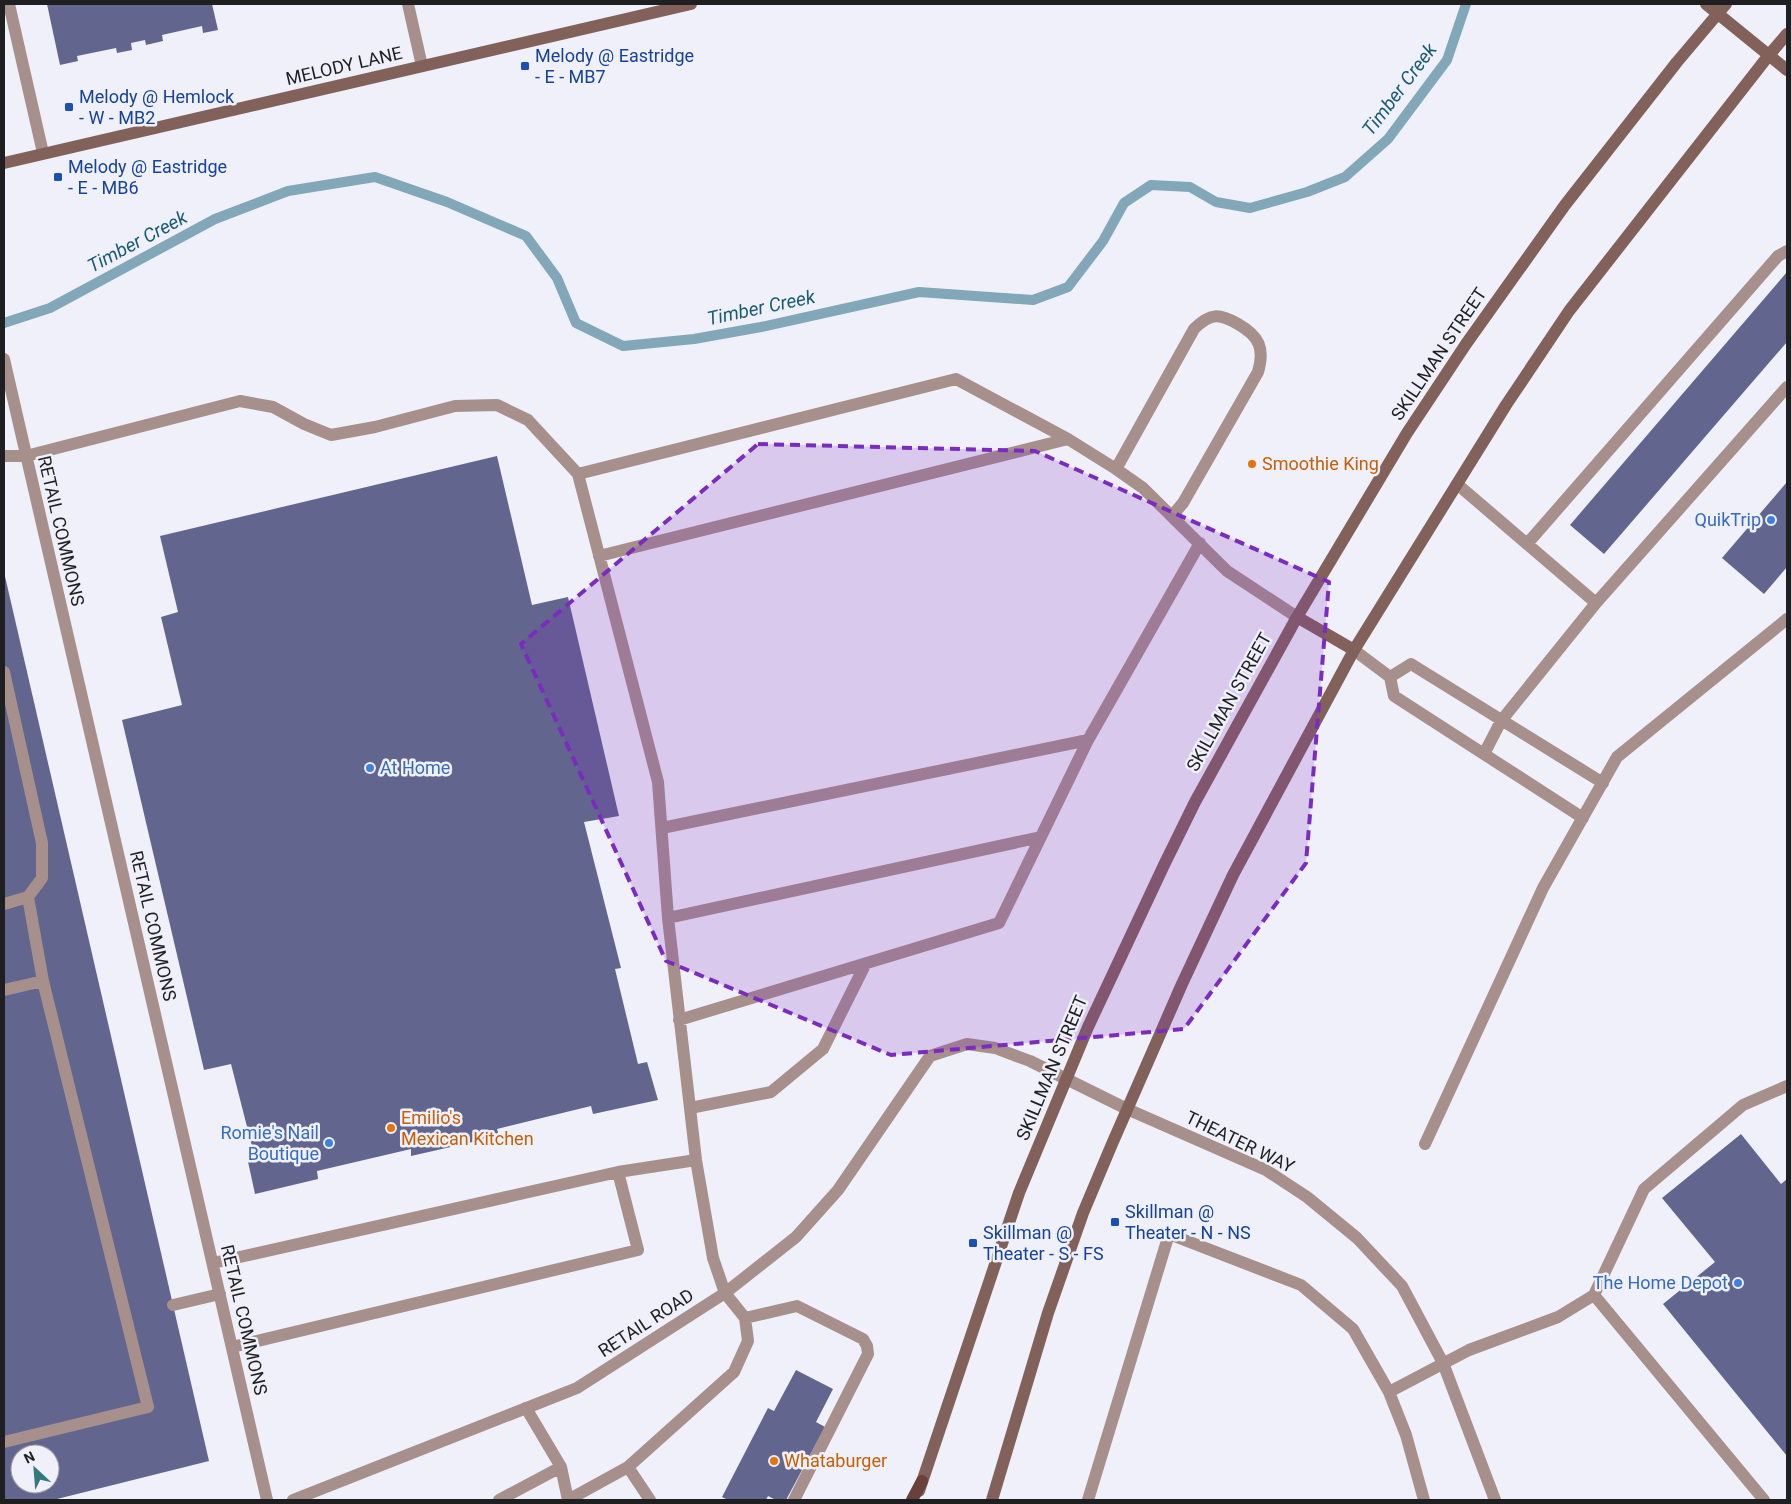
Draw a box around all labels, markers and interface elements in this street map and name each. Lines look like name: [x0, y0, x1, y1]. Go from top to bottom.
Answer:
water label: Timber Creek: [1357, 38, 1442, 140]
street label: MELODY LANE: [284, 42, 404, 89]
place label: Melody @ Eastridge - E - MB7: [535, 45, 694, 87]
marker: Melody @ Eastridge - E - MB7: [519, 60, 531, 72]
place label: Melody @ Hemlock - W - MB2: [79, 86, 235, 128]
marker: Melody @ Hemlock - W - MB2: [63, 101, 75, 113]
place label: Melody @ Eastridge - E - MB6: [68, 156, 227, 198]
marker: Melody @ Eastridge - E - MB6: [52, 171, 64, 183]
water label: Timber Creek: [83, 205, 192, 277]
street label: SKILLMAN STREET: [1387, 283, 1491, 424]
water label: Timber Creek: [705, 285, 818, 330]
place label: Smoothie King: [1262, 453, 1379, 474]
street label: RETAIL COMMONS: [34, 454, 89, 608]
marker: Smoothie King: [1246, 458, 1258, 470]
place label: QuikTrip: [1695, 509, 1761, 530]
marker: QuikTrip: [1765, 514, 1777, 526]
street label: SKILLMAN STREET: [1182, 629, 1275, 775]
place label: At Home: [380, 757, 450, 778]
marker: At Home: [364, 762, 376, 774]
street label: RETAIL COMMONS: [126, 849, 181, 1003]
street label: SKILLMAN STREET: [1012, 992, 1092, 1143]
street label: THEATER WAY: [1182, 1106, 1298, 1177]
place label: Emilio's Mexican Kitchen: [401, 1107, 534, 1149]
place label: Romie's Nail Boutique: [220, 1122, 319, 1164]
marker: Emilio's Mexican Kitchen: [385, 1122, 397, 1134]
marker: Romie's Nail Boutique: [323, 1137, 335, 1149]
place label: Skillman @ Theater - N - NS: [1125, 1201, 1251, 1243]
marker: Skillman @ Theater - N - NS: [1109, 1216, 1121, 1228]
place label: Skillman @ Theater - S - FS: [983, 1222, 1104, 1264]
marker: Skillman @ Theater - S - FS: [967, 1237, 979, 1249]
street label: RETAIL COMMONS: [217, 1243, 272, 1397]
place label: The Home Depot: [1593, 1272, 1728, 1293]
marker: The Home Depot: [1732, 1277, 1744, 1289]
street label: RETAIL ROAD: [594, 1284, 697, 1361]
north arrow: [10, 1444, 60, 1494]
text: N: [21, 1448, 37, 1467]
place label: Whataburger: [784, 1450, 887, 1471]
marker: Whataburger: [768, 1455, 780, 1467]

